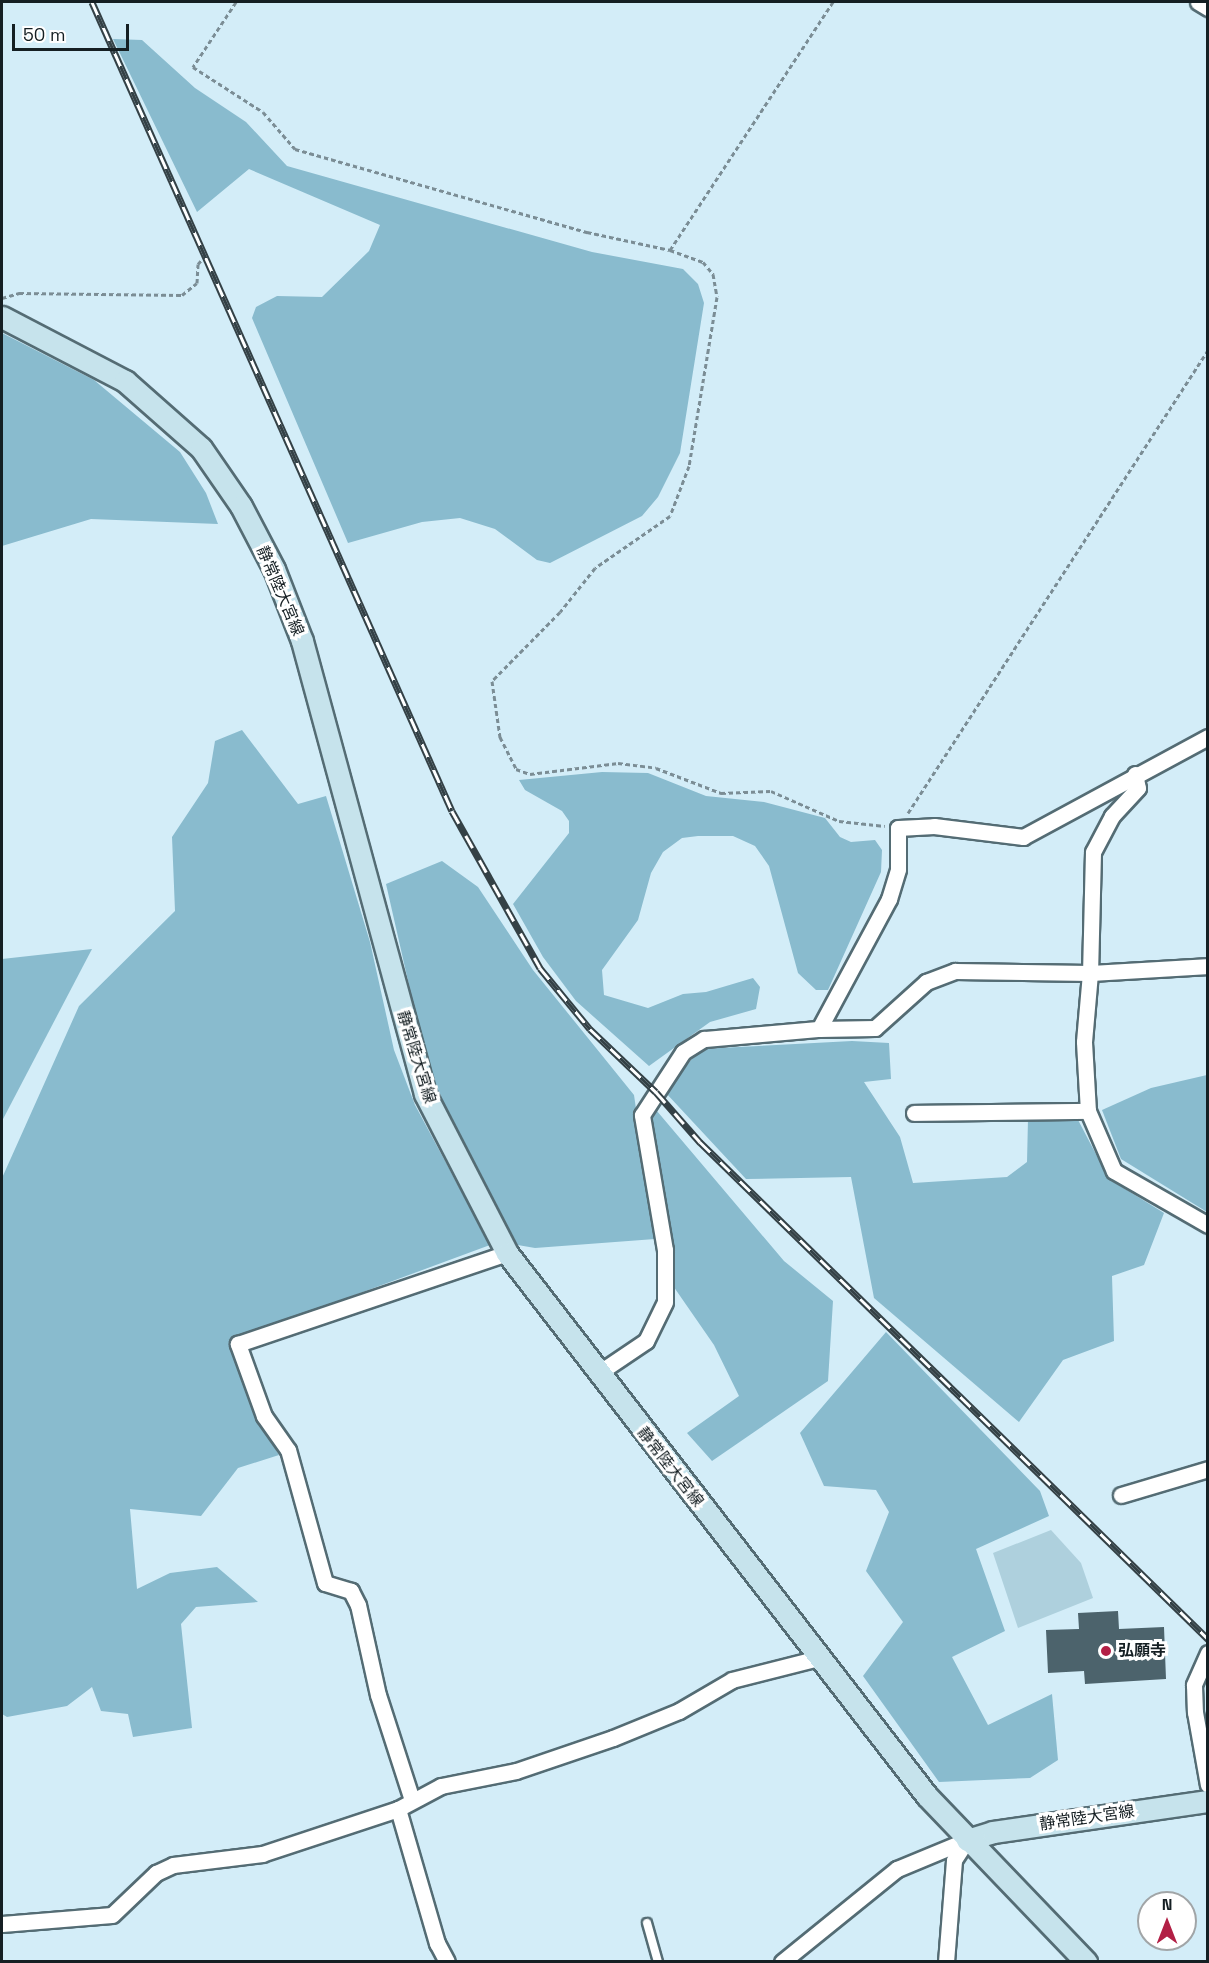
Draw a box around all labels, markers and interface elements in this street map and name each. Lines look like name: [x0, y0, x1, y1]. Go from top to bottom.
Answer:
scale bar: [15, 12, 132, 50]
text: 50 m: [23, 23, 65, 46]
street label: 静常陸大宮線: [252, 543, 308, 639]
street label: 静常陸大宮線: [393, 1008, 439, 1106]
street label: 静常陸大宮線: [633, 1423, 707, 1511]
place label: 弘願寺: [1118, 1641, 1166, 1661]
marker: 弘願寺: [1099, 1644, 1113, 1658]
street label: 静常陸大宮線: [1038, 1802, 1136, 1834]
north arrow: [1137, 1891, 1197, 1951]
text: N: [1162, 1894, 1172, 1915]

